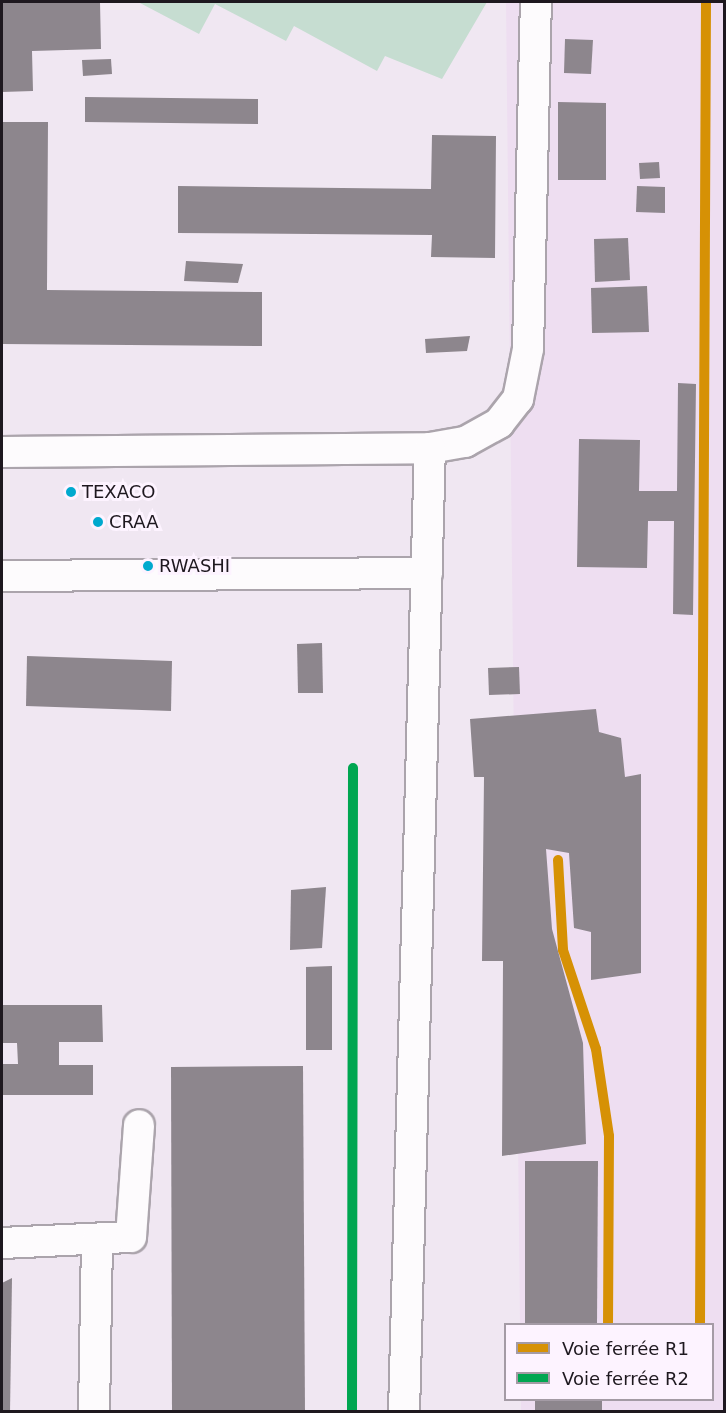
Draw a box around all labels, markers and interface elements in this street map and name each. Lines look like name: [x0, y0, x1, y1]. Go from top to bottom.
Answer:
place label: TEXACO: [82, 481, 155, 503]
marker: TEXACO: [65, 486, 77, 498]
place label: CRAA: [109, 511, 158, 533]
marker: CRAA: [92, 516, 104, 528]
place label: RWASHI: [159, 555, 230, 577]
marker: RWASHI: [142, 560, 154, 572]
legend: [504, 1323, 714, 1401]
text: Voie ferrée R1: [562, 1338, 689, 1359]
text: Voie ferrée R2: [562, 1368, 689, 1389]

